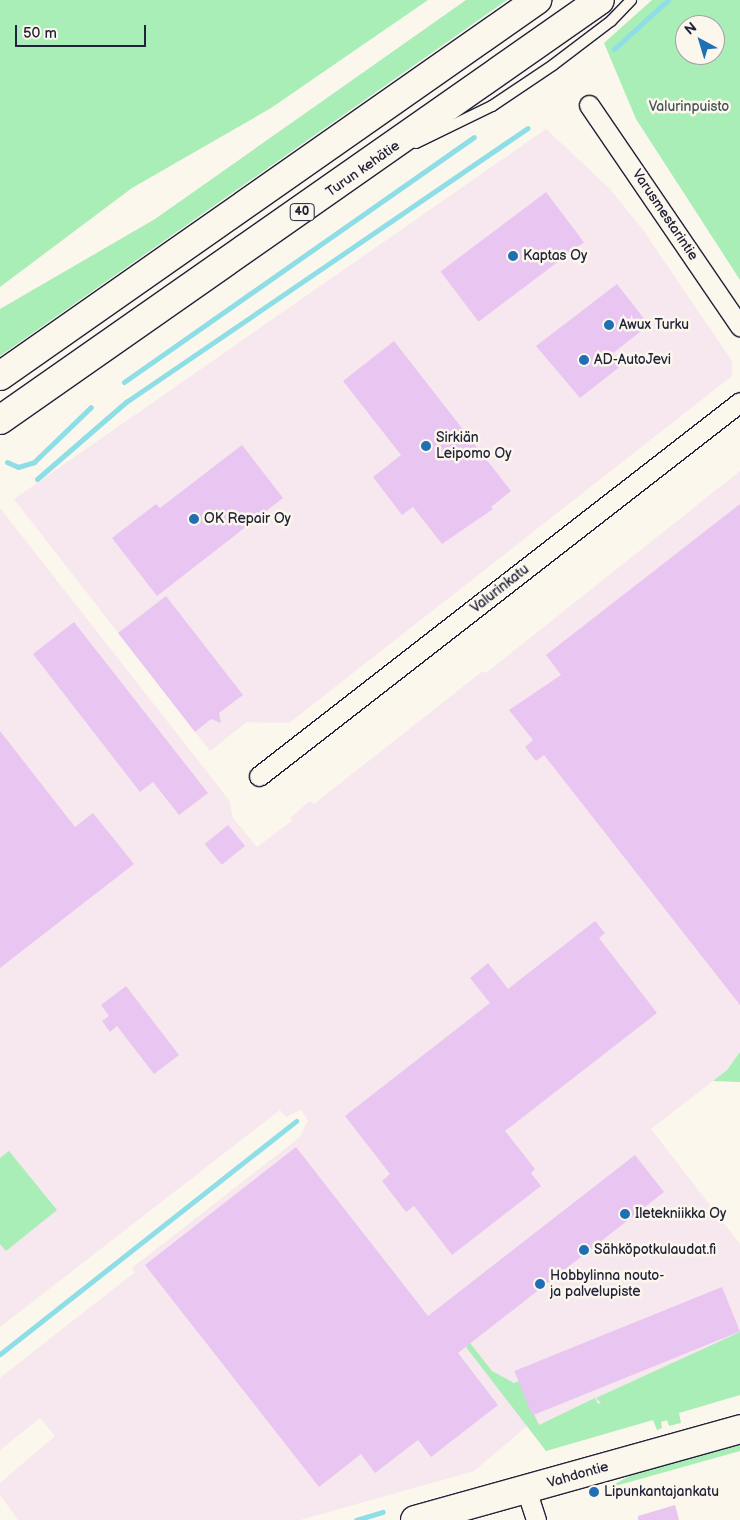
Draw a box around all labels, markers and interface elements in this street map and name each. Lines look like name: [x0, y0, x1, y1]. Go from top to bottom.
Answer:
scale bar: [18, 15, 149, 47]
north arrow: [675, 15, 725, 65]
text: N: [681, 19, 700, 39]
text: 50 m: [23, 24, 57, 43]
park label: Valurinpuisto: [649, 99, 729, 115]
street label: Turun kehätie: [323, 137, 403, 201]
street label: Varusmestarintie: [628, 166, 702, 264]
road number: 40: [290, 202, 314, 222]
place label: Kaptas Oy: [523, 248, 587, 264]
marker: Kaptas Oy: [507, 250, 519, 262]
place label: Awux Turku: [619, 317, 690, 333]
marker: Awux Turku: [603, 319, 615, 331]
place label: AD-AutoJevi: [594, 352, 671, 368]
marker: AD-AutoJevi: [578, 354, 590, 366]
place label: Sirkiän Leipomo Oy: [436, 430, 512, 462]
marker: Sirkiän Leipomo Oy: [420, 440, 432, 452]
place label: OK Repair Oy: [204, 511, 291, 527]
marker: OK Repair Oy: [188, 513, 200, 525]
street label: Valurinkatu: [468, 561, 532, 617]
place label: Iletekniikka Oy: [635, 1206, 726, 1222]
marker: Iletekniikka Oy: [619, 1208, 631, 1220]
place label: Sähköpotkulaudat.fi: [594, 1242, 716, 1258]
marker: Sähköpotkulaudat.fi: [578, 1244, 590, 1256]
place label: Hobbylinna nouto- ja palvelupiste: [550, 1268, 664, 1300]
marker: Hobbylinna nouto- ja palvelupiste: [534, 1278, 546, 1290]
street label: Vahdontie: [545, 1458, 611, 1492]
place label: Lipunkantajankatu: [604, 1484, 719, 1500]
marker: Lipunkantajankatu: [588, 1486, 600, 1498]

